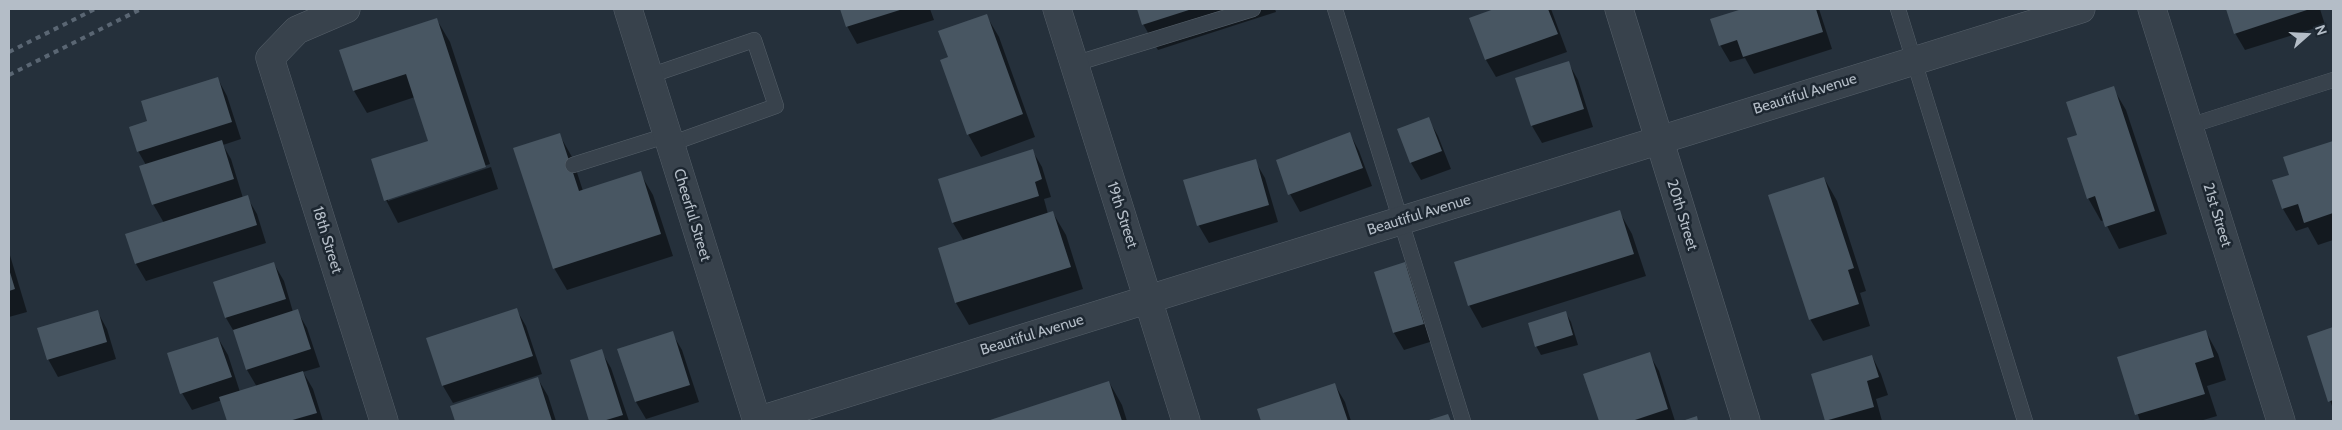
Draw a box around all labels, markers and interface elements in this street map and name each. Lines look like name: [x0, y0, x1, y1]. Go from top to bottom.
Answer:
north arrow: [2282, 10, 2332, 60]
text: N: [2311, 23, 2331, 38]
street label: Beautiful Avenue: [1751, 70, 1859, 118]
street label: Cheerful Street: [669, 167, 715, 263]
street label: 20th Street: [1663, 177, 1701, 253]
street label: 19th Street: [1103, 180, 1141, 250]
street label: 21st Street: [2199, 181, 2235, 249]
street label: Beautiful Avenue: [1365, 191, 1473, 239]
street label: 18th Street: [308, 204, 346, 276]
street label: Beautiful Avenue: [978, 311, 1086, 359]

